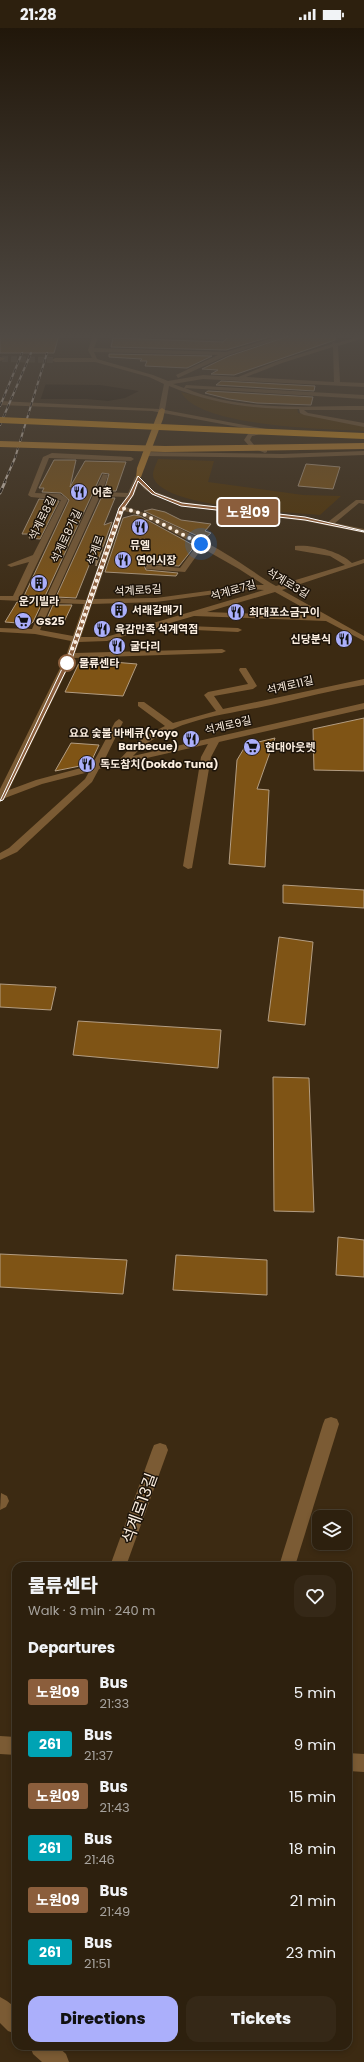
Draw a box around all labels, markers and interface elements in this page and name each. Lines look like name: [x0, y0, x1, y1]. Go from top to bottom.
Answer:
text: 21:28: [20, 4, 57, 25]
restaurant icon: 어촌: [69, 482, 89, 502]
place label: 어촌: [92, 484, 112, 500]
street label: 석계로8길: [24, 493, 60, 543]
line badge: 노원09: [220, 499, 276, 525]
text: 노원09: [226, 502, 270, 522]
street label: 석계로8가길: [47, 507, 85, 565]
restaurant icon: 뮤엘: [130, 517, 150, 537]
street label: 석계로: [82, 533, 108, 567]
your location: [191, 534, 211, 554]
place label: 뮤엘: [130, 537, 150, 553]
restaurant icon: 연어시장: [113, 550, 133, 570]
place label: 연어시장: [136, 552, 176, 568]
street label: 석계로3길: [264, 564, 312, 602]
building icon: 운기빌라: [29, 573, 49, 593]
street label: 석계로7길: [208, 576, 258, 604]
street label: 석계로5길: [114, 581, 162, 599]
place label: 운기빌라: [19, 593, 59, 609]
building icon: 서래갈매기: [109, 600, 129, 620]
place label: 서래갈매기: [132, 602, 183, 618]
restaurant icon: 최대포소금구이: [226, 602, 246, 622]
place label: 최대포소금구이: [249, 604, 320, 620]
supermarket icon: GS25: [13, 611, 33, 631]
place label: GS25: [36, 613, 65, 629]
restaurant icon: 육감만족 석계역점: [92, 619, 112, 639]
place label: 육감만족 석계역점: [115, 621, 198, 637]
restaurant icon: 신당분식: [334, 629, 354, 649]
place label: 신당분식: [291, 631, 331, 647]
restaurant icon: 굴다리: [107, 636, 127, 656]
place label: 굴다리: [130, 638, 160, 654]
marker: 물류센타: [58, 654, 76, 672]
place label: 물류센타: [79, 655, 119, 671]
street label: 석계로11길: [265, 672, 315, 698]
street label: 석계로9길: [203, 712, 253, 738]
place label: 요요 숯불 바베큐(Yoyo Barbecue): [69, 725, 178, 754]
restaurant icon: 요요 숯불 바베큐(Yoyo Barbecue): [181, 729, 201, 749]
supermarket icon: 현대아웃렛: [242, 737, 262, 757]
place label: 현대아웃렛: [265, 739, 316, 755]
restaurant icon: 독도참치(Dokdo Tuna): [77, 754, 97, 774]
place label: 독도참치(Dokdo Tuna): [100, 756, 218, 772]
street label: 석계로13길: [116, 1470, 163, 1547]
map controls: [312, 1510, 352, 1550]
button: layers: [312, 1510, 352, 1550]
text: 물류센타: [28, 1572, 98, 1599]
button: heart: [294, 1575, 336, 1617]
text: Walk · 3 min · 240 m: [28, 1601, 155, 1620]
text: Departures: [28, 1637, 115, 1658]
text: Bus: [100, 1672, 128, 1693]
text: 노원09: [36, 1682, 80, 1702]
text: 5 min: [294, 1682, 336, 1703]
text: 21:33: [100, 1694, 129, 1713]
text: Bus: [84, 1724, 112, 1745]
text: 261: [39, 1734, 61, 1754]
text: 9 min: [294, 1734, 336, 1755]
text: 21:37: [84, 1746, 113, 1765]
text: Bus: [100, 1776, 128, 1797]
text: 노원09: [36, 1786, 80, 1806]
text: 15 min: [289, 1786, 336, 1807]
text: 21:43: [100, 1798, 130, 1817]
text: Bus: [84, 1828, 112, 1849]
text: 261: [39, 1838, 61, 1858]
text: 18 min: [289, 1838, 336, 1859]
text: 21:46: [84, 1850, 115, 1869]
text: Bus: [100, 1880, 128, 1901]
text: 노원09: [36, 1890, 80, 1910]
text: 21 min: [290, 1890, 336, 1911]
text: 21:49: [100, 1902, 130, 1921]
text: Bus: [84, 1932, 112, 1953]
text: 261: [39, 1942, 61, 1962]
text: 23 min: [286, 1942, 336, 1963]
text: 21:51: [84, 1954, 111, 1973]
button: Directions: [28, 1996, 178, 2042]
button: Tickets: [186, 1996, 336, 2042]

